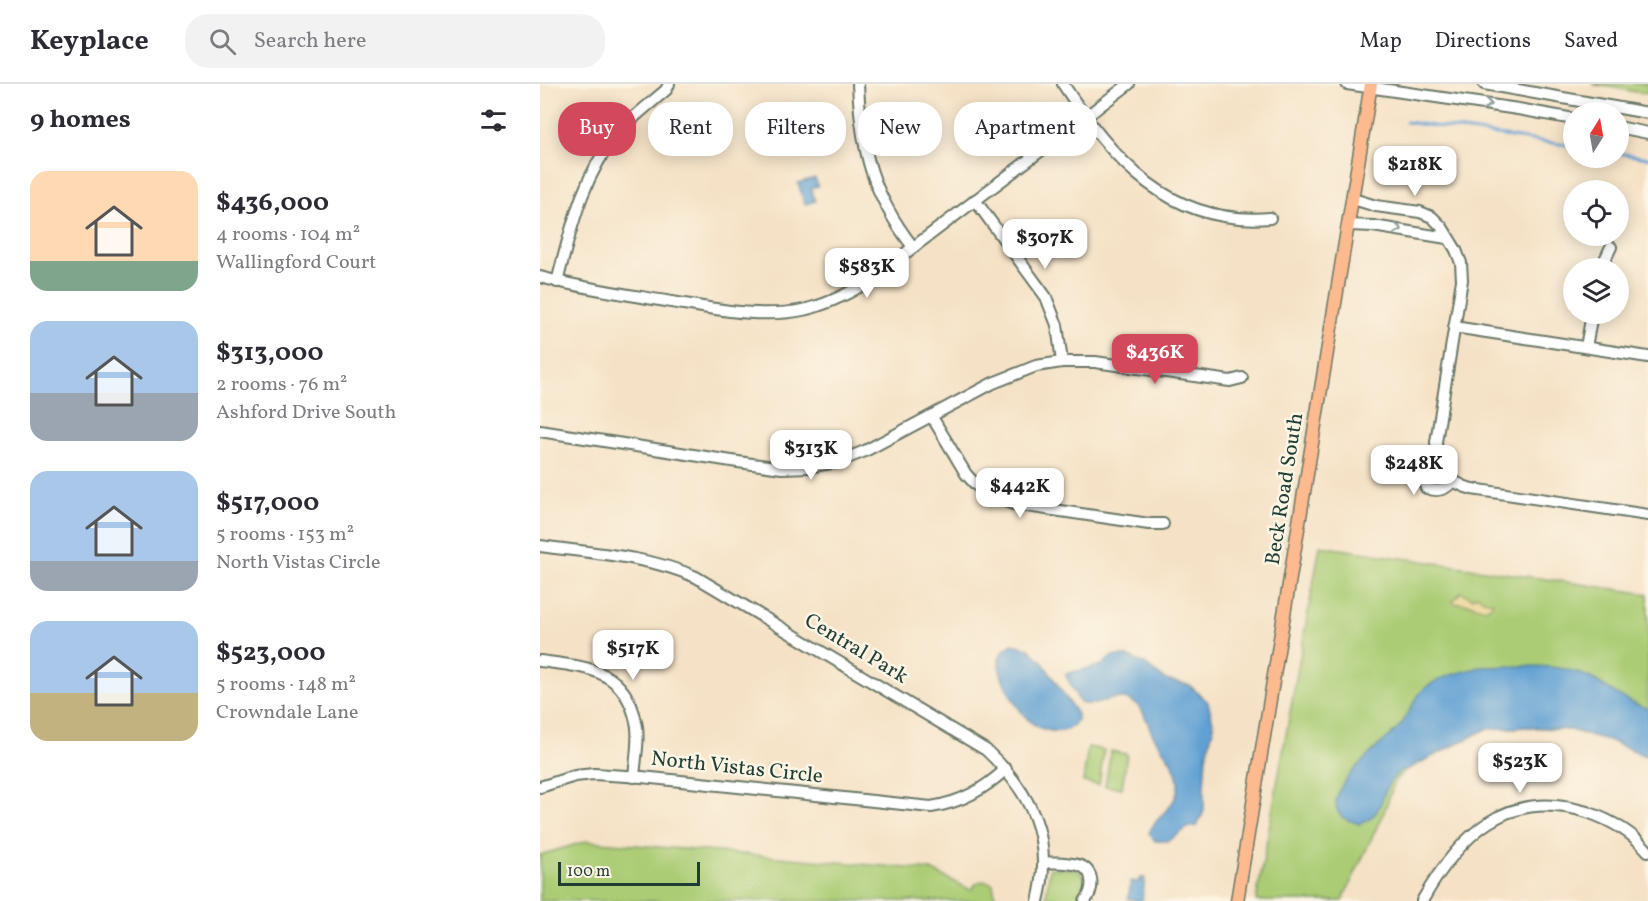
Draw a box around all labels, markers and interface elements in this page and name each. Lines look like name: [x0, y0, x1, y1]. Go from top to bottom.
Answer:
search box: [185, 14, 605, 68]
text: Keyplace: [30, 22, 149, 61]
icon: search: [206, 25, 239, 58]
text: Search here: [254, 26, 366, 57]
text: Map: [1360, 27, 1402, 56]
text: Directions: [1435, 27, 1531, 56]
text: Saved: [1564, 27, 1618, 56]
one-way arrow: [1483, 97, 1493, 110]
text: 9 homes: [30, 102, 131, 138]
chip: Buy: [558, 102, 636, 156]
chip: Rent: [648, 102, 733, 156]
chip: Filters: [745, 102, 846, 156]
chip: New: [858, 102, 942, 156]
chip: Apartment: [954, 102, 1097, 156]
north arrow: [1563, 102, 1629, 168]
map controls: [1563, 102, 1629, 324]
icon: filters: [477, 104, 510, 137]
pin: $218K: [1373, 146, 1457, 197]
text: $218K: [1388, 151, 1442, 179]
button: locate: [1563, 180, 1629, 246]
text: $436,000: [216, 185, 329, 221]
icon: home: [78, 195, 150, 267]
pin: $307K: [1003, 219, 1087, 270]
text: 4 rooms · 104 m²: [216, 221, 360, 249]
one-way arrow: [1394, 223, 1403, 235]
text: $307K: [1016, 224, 1074, 252]
pin: $583K: [825, 248, 909, 299]
text: Wallingford Court: [216, 249, 376, 277]
text: $583K: [839, 253, 895, 281]
button: layers: [1563, 258, 1629, 324]
pin: $436K: [1113, 334, 1197, 385]
text: $313,000: [216, 335, 324, 371]
text: $436K: [1126, 339, 1184, 367]
icon: home: [78, 345, 150, 417]
text: 2 rooms · 76 m²: [216, 371, 348, 399]
text: Ashford Drive South: [216, 399, 396, 427]
street label: Beck Road South: [1259, 411, 1311, 567]
pin: $313K: [769, 430, 853, 481]
text: $313K: [784, 435, 838, 463]
pin: $248K: [1372, 445, 1456, 496]
text: $248K: [1385, 450, 1443, 478]
pin: $442K: [978, 468, 1062, 519]
text: $442K: [990, 473, 1050, 501]
text: $517,000: [216, 485, 319, 521]
icon: home: [78, 495, 150, 567]
text: 5 rooms · 153 m²: [216, 521, 354, 549]
text: North Vistas Circle: [216, 549, 380, 577]
street label: Central Park: [799, 607, 914, 692]
pin: $517K: [591, 630, 675, 681]
text: $523,000: [216, 635, 325, 671]
text: $517K: [607, 635, 659, 663]
icon: home: [78, 645, 150, 717]
text: 5 rooms · 148 m²: [216, 671, 356, 699]
text: Crowndale Lane: [216, 699, 359, 727]
pin: $523K: [1478, 743, 1562, 794]
street label: North Vistas Circle: [650, 745, 824, 791]
text: $523K: [1492, 748, 1548, 776]
scale bar: [558, 859, 700, 886]
text: 100 m: [567, 861, 610, 883]

